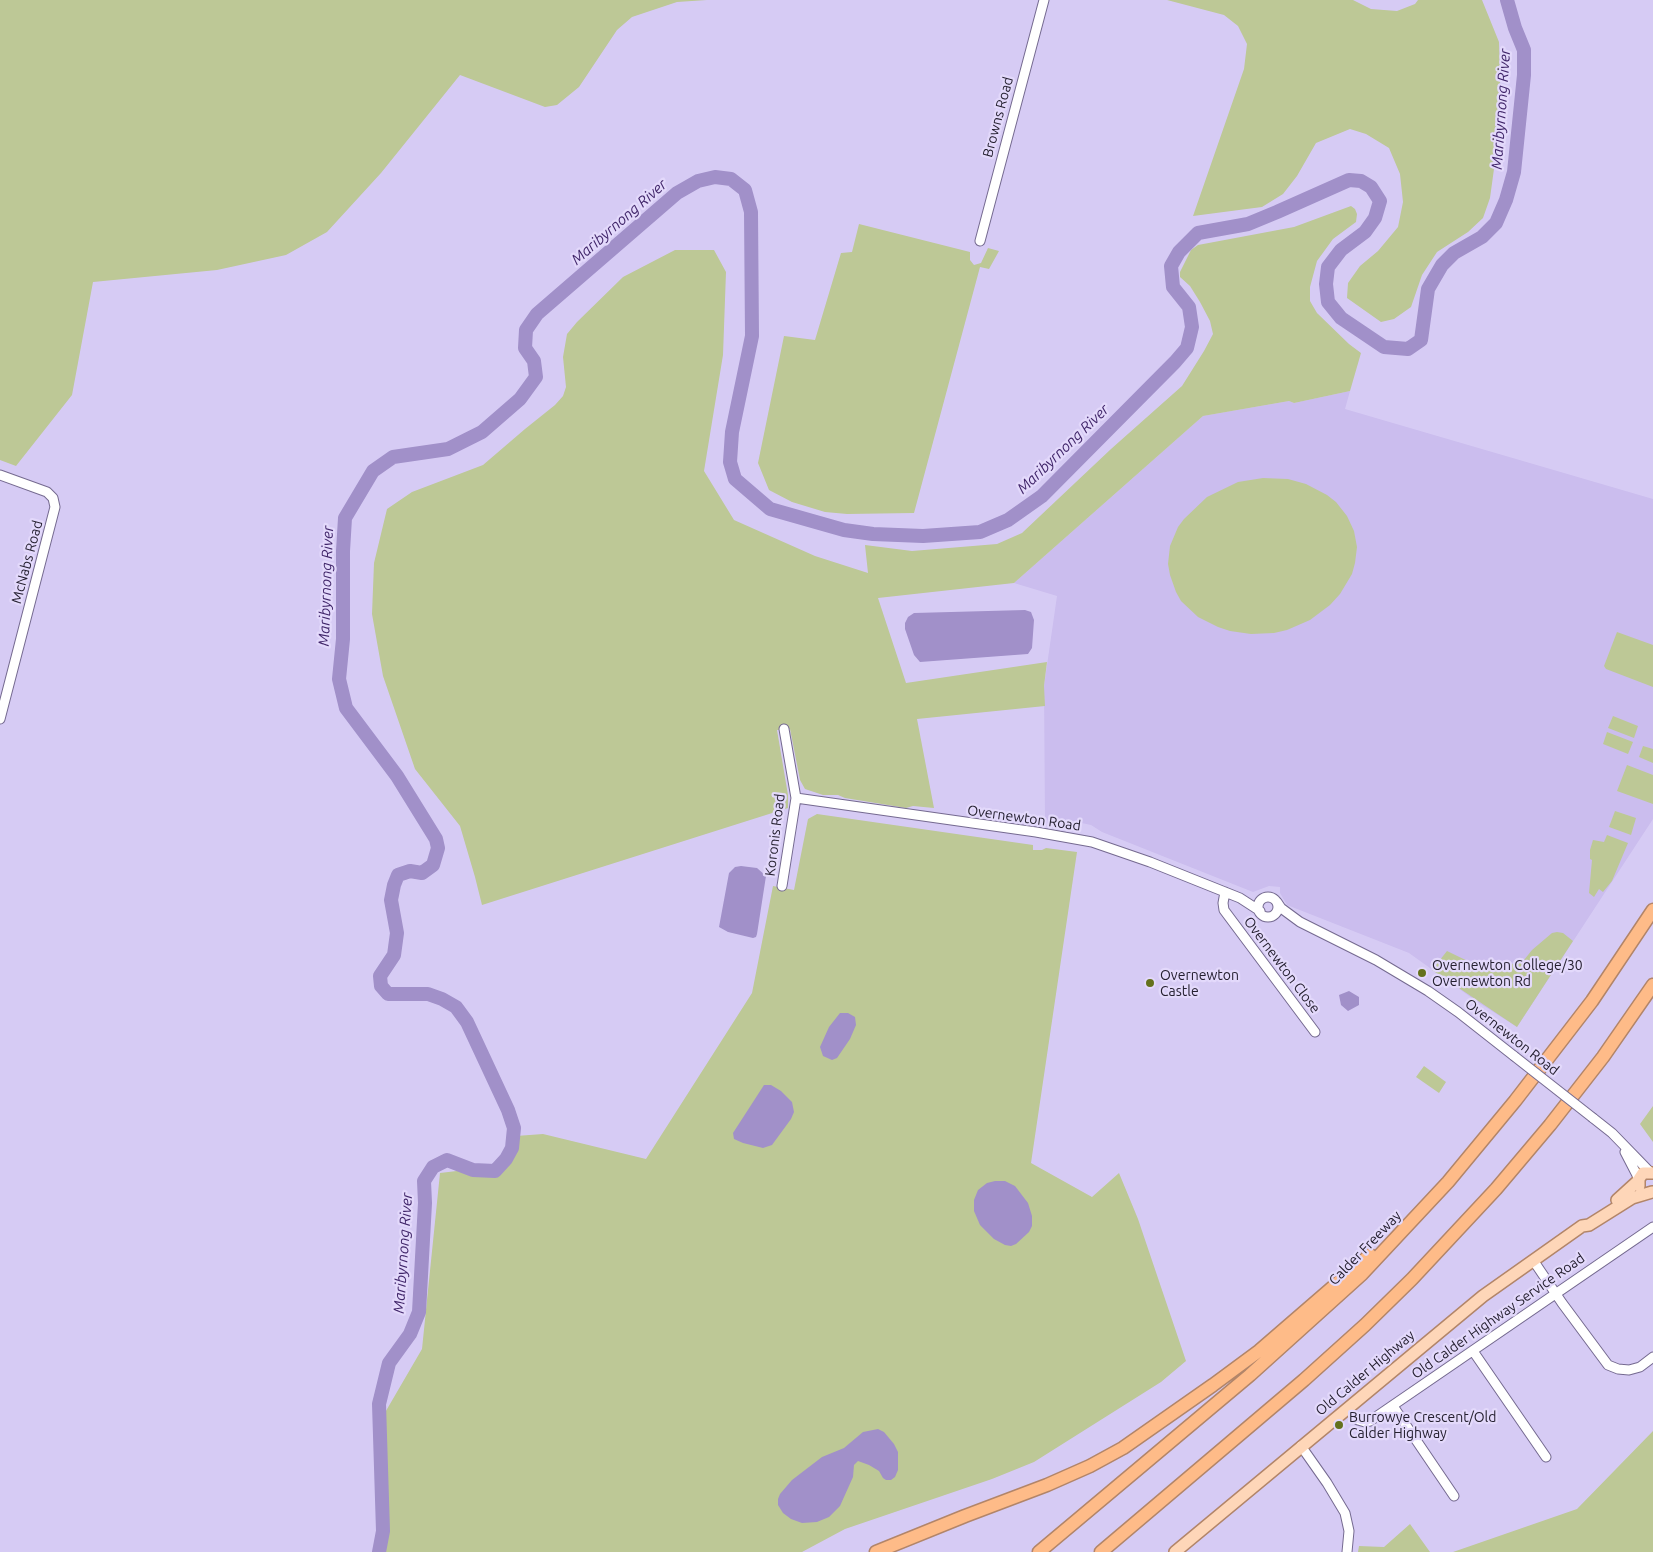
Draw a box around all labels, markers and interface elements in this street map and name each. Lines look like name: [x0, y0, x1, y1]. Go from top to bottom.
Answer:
water label: Maribyrnong River: [1488, 48, 1514, 170]
street label: Browns Road: [979, 75, 1017, 159]
water label: Maribyrnong River: [567, 176, 671, 268]
water label: Maribyrnong River: [1013, 401, 1113, 497]
street label: McNabs Road: [8, 518, 46, 606]
water label: Maribyrnong River: [315, 525, 337, 647]
street label: Koronis Road: [762, 793, 788, 877]
street label: Overnewton Road: [966, 802, 1082, 834]
street label: Overnewton Close: [1240, 913, 1324, 1017]
place label: Overnewton College/30 Overnewton Rd: [1432, 957, 1583, 990]
place label: Overnewton Castle: [1160, 967, 1239, 1000]
marker: Overnewton College/30 Overnewton Rd: [1416, 967, 1428, 979]
marker: Overnewton Castle: [1144, 977, 1156, 989]
street label: Overnewton Road: [1462, 995, 1562, 1079]
water label: Maribyrnong River: [390, 1192, 416, 1314]
street label: Calder Freeway: [1325, 1207, 1405, 1289]
street label: Old Calder Highway Service Road: [1408, 1250, 1588, 1382]
street label: Old Calder Highway: [1312, 1327, 1418, 1419]
place label: Burrowye Crescent/Old Calder Highway: [1349, 1409, 1496, 1441]
marker: Burrowye Crescent/Old Calder Highway: [1333, 1419, 1345, 1431]

